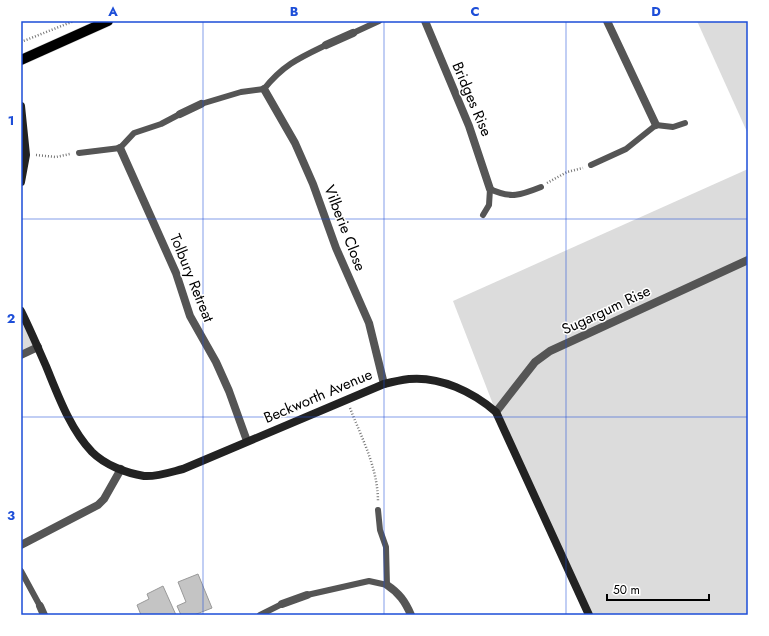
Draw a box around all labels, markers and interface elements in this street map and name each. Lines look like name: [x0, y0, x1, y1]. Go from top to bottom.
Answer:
text: A: [107, 2, 118, 21]
text: B: [290, 2, 299, 21]
text: C: [470, 2, 480, 21]
text: D: [651, 2, 661, 21]
street label: Bridges Rise: [446, 58, 498, 140]
text: 1: [8, 111, 14, 130]
street label: Vilberie Close: [319, 182, 372, 274]
street label: Tolbury Retreat: [164, 231, 220, 326]
street label: Sugargum Rise: [558, 280, 654, 340]
text: 2: [7, 309, 15, 328]
street label: Beckworth Avenue: [260, 363, 376, 429]
text: 3: [7, 506, 15, 525]
scale bar: [607, 576, 709, 602]
text: 50 m: [613, 581, 640, 599]

